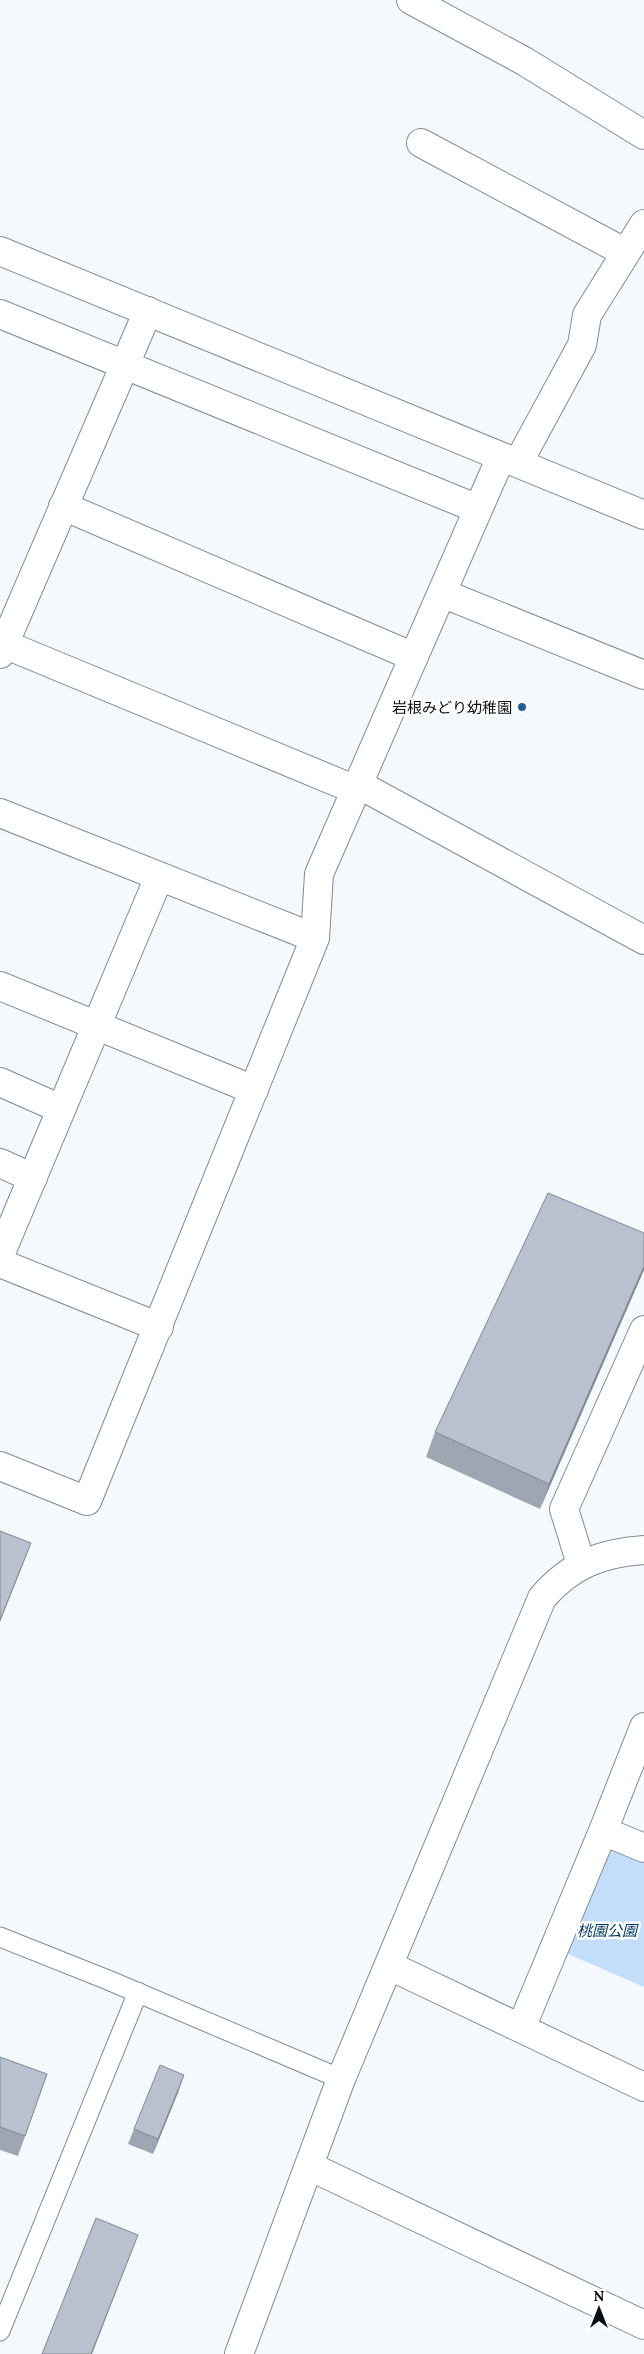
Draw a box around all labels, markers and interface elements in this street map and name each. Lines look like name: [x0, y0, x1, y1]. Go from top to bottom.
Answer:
place label: 岩根みどり幼稚園: [392, 698, 512, 717]
marker: 岩根みどり幼稚園: [516, 701, 528, 713]
park label: 桃園公園: [577, 1921, 639, 1940]
north arrow: [574, 2284, 624, 2334]
text: N: [594, 2287, 605, 2305]

